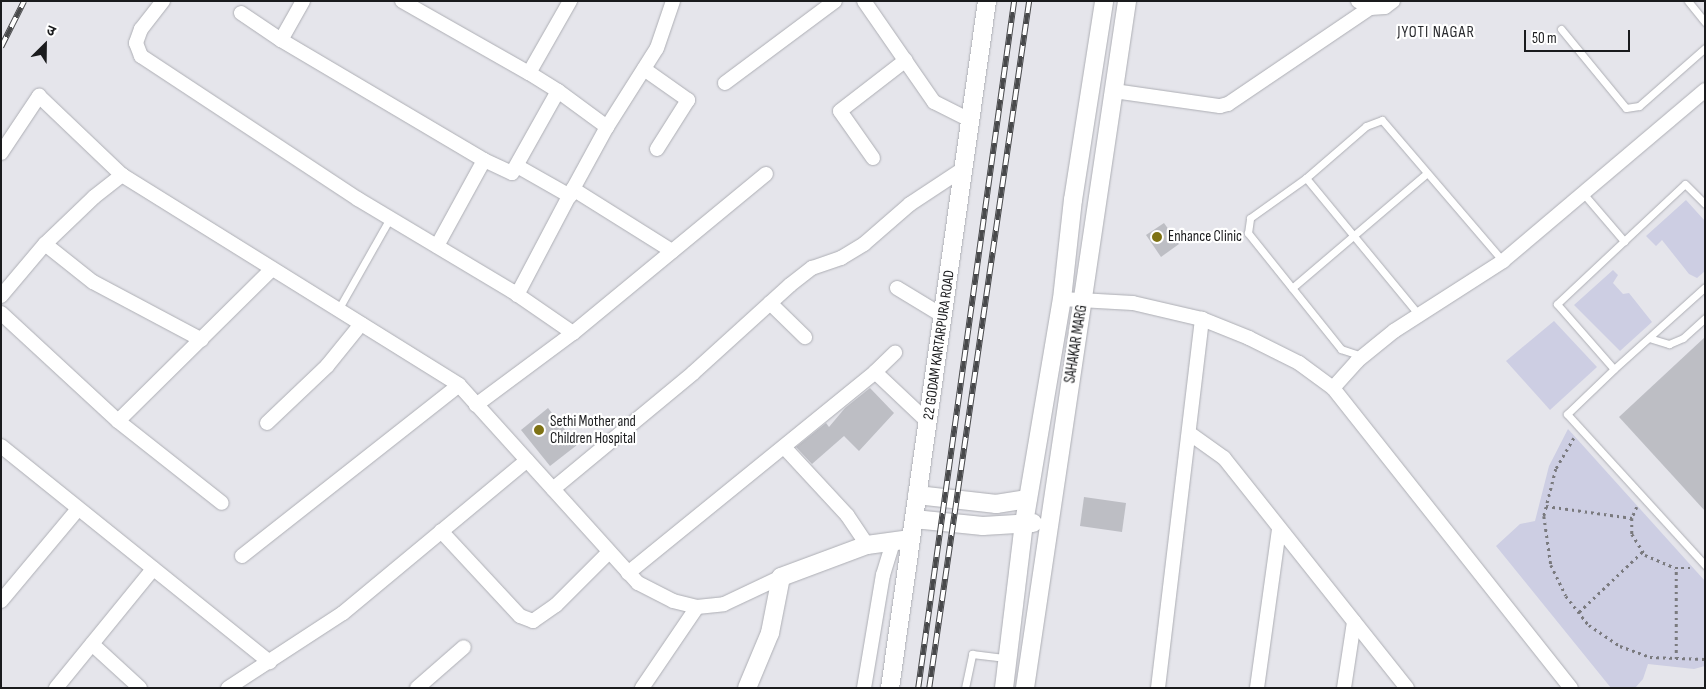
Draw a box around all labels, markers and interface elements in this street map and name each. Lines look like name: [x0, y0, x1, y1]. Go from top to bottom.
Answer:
north arrow: [20, 20, 70, 70]
scale bar: [1526, 20, 1632, 52]
text: उ: [44, 21, 58, 40]
district label: JYOTI NAGAR: [1396, 23, 1476, 43]
text: 50 m: [1532, 29, 1557, 48]
place label: Enhance Clinic: [1168, 228, 1242, 246]
marker: Enhance Clinic: [1150, 230, 1164, 244]
street label: 22 GODAM KARTARPURA ROAD: [920, 269, 958, 421]
street label: SAHAKAR MARG: [1061, 304, 1091, 384]
place label: Sethi Mother and Children Hospital: [550, 412, 636, 447]
marker: Sethi Mother and Children Hospital: [532, 423, 546, 437]

